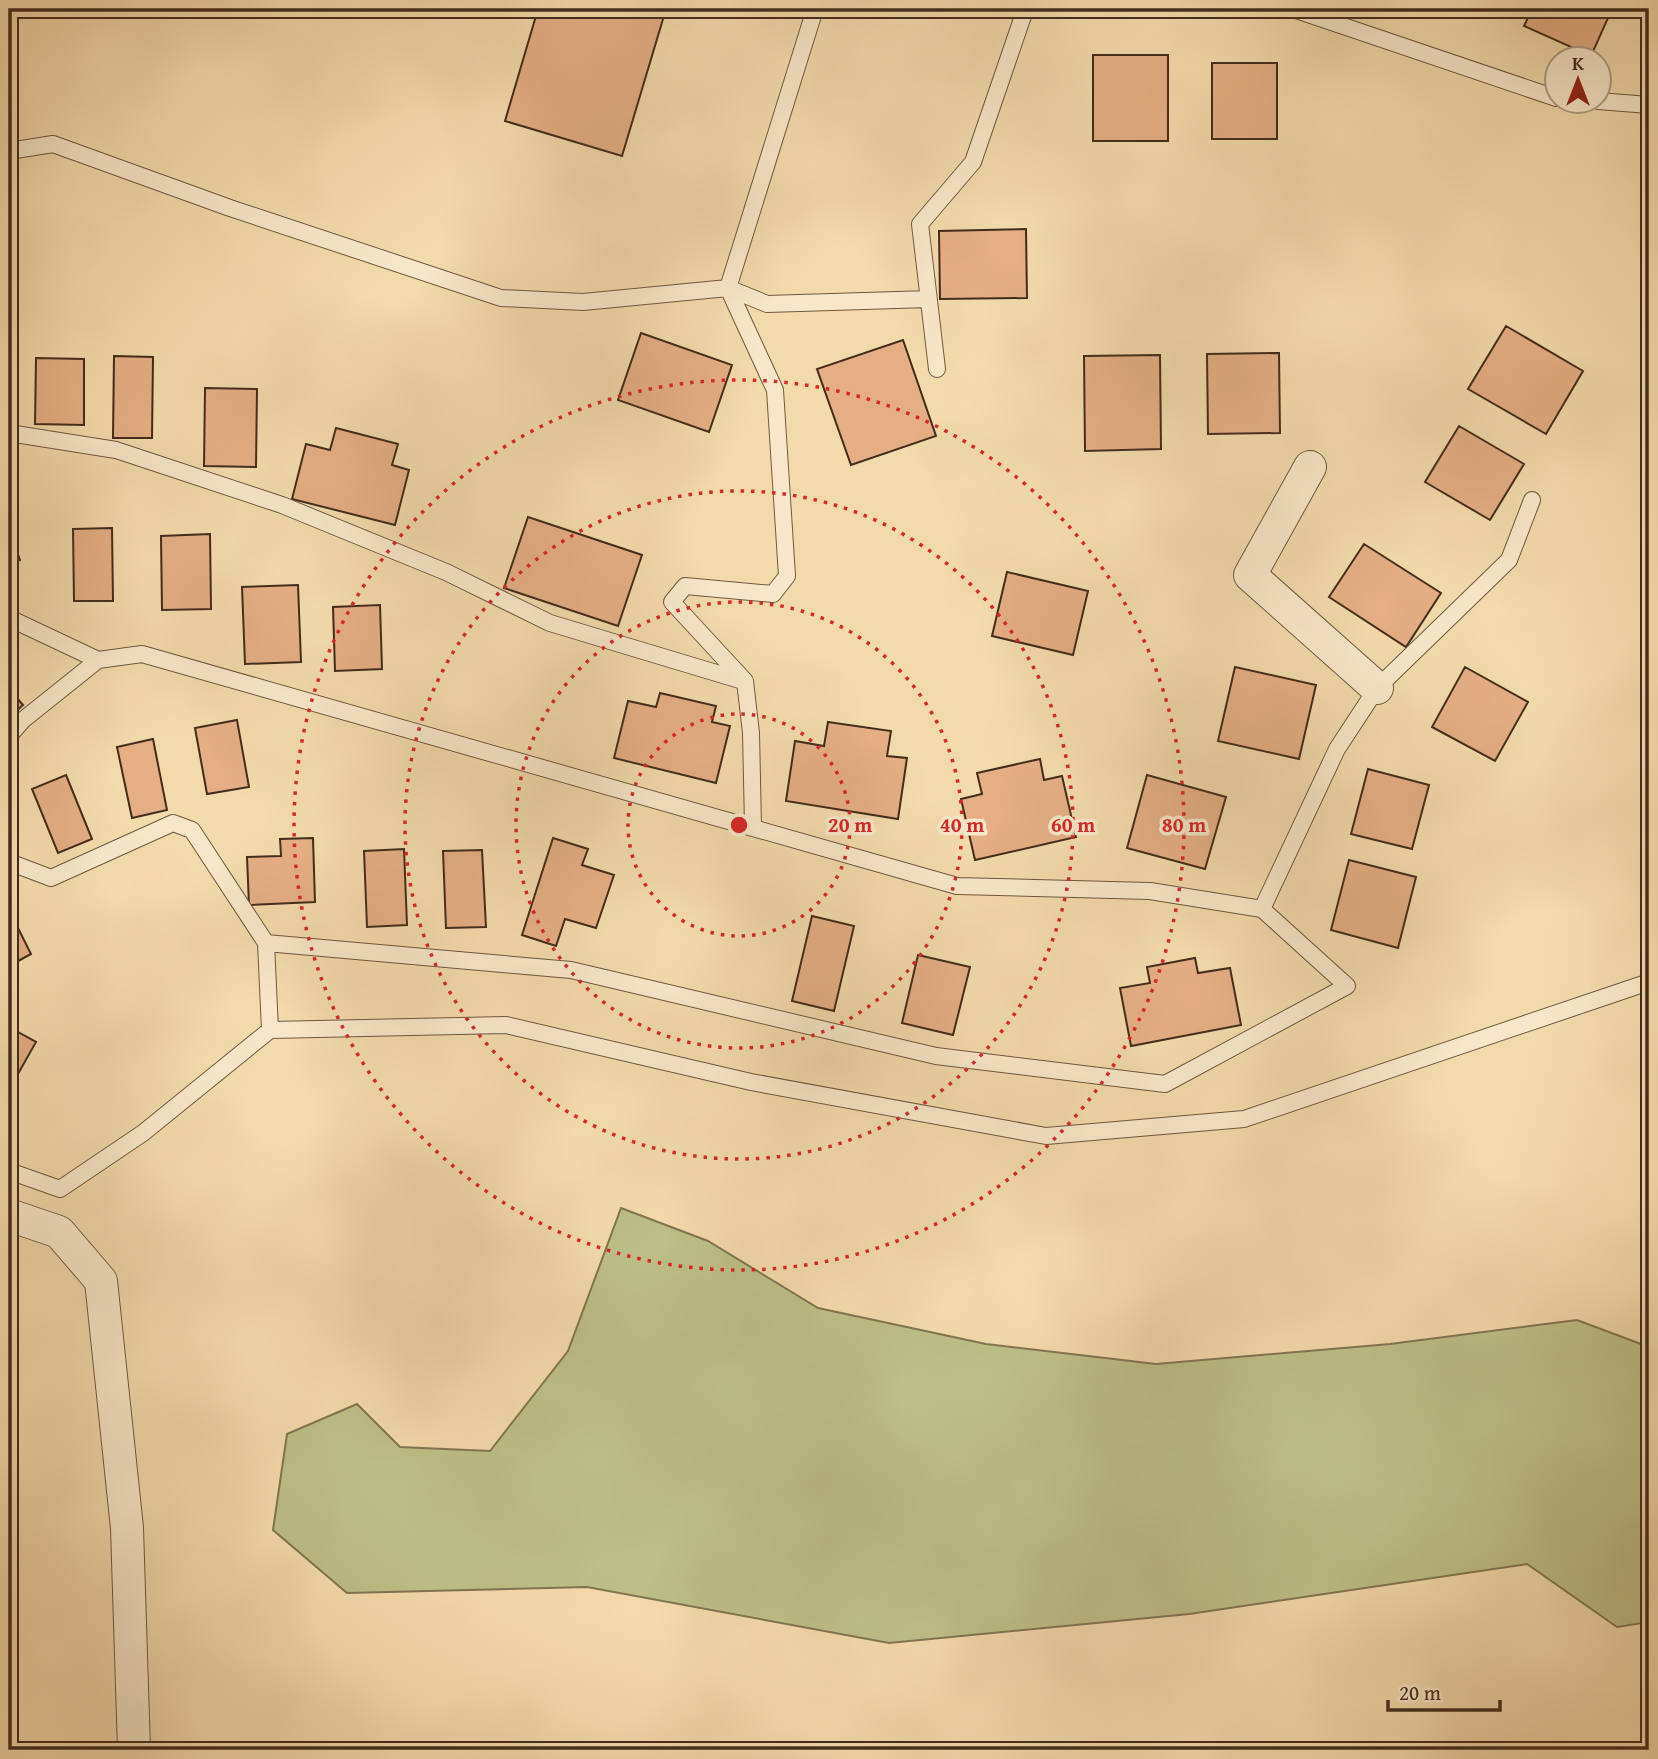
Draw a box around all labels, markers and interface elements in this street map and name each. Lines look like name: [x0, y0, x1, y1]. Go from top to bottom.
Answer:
north arrow: [1542, 46, 1612, 116]
text: K: [1572, 49, 1584, 77]
text: 20 m: [828, 809, 872, 840]
text: 40 m: [940, 809, 984, 840]
text: 60 m: [1051, 809, 1095, 840]
text: 80 m: [1162, 809, 1206, 840]
centre of rings: [727, 813, 751, 837]
scale bar: [1388, 1668, 1500, 1712]
text: 20 m: [1399, 1677, 1441, 1708]

